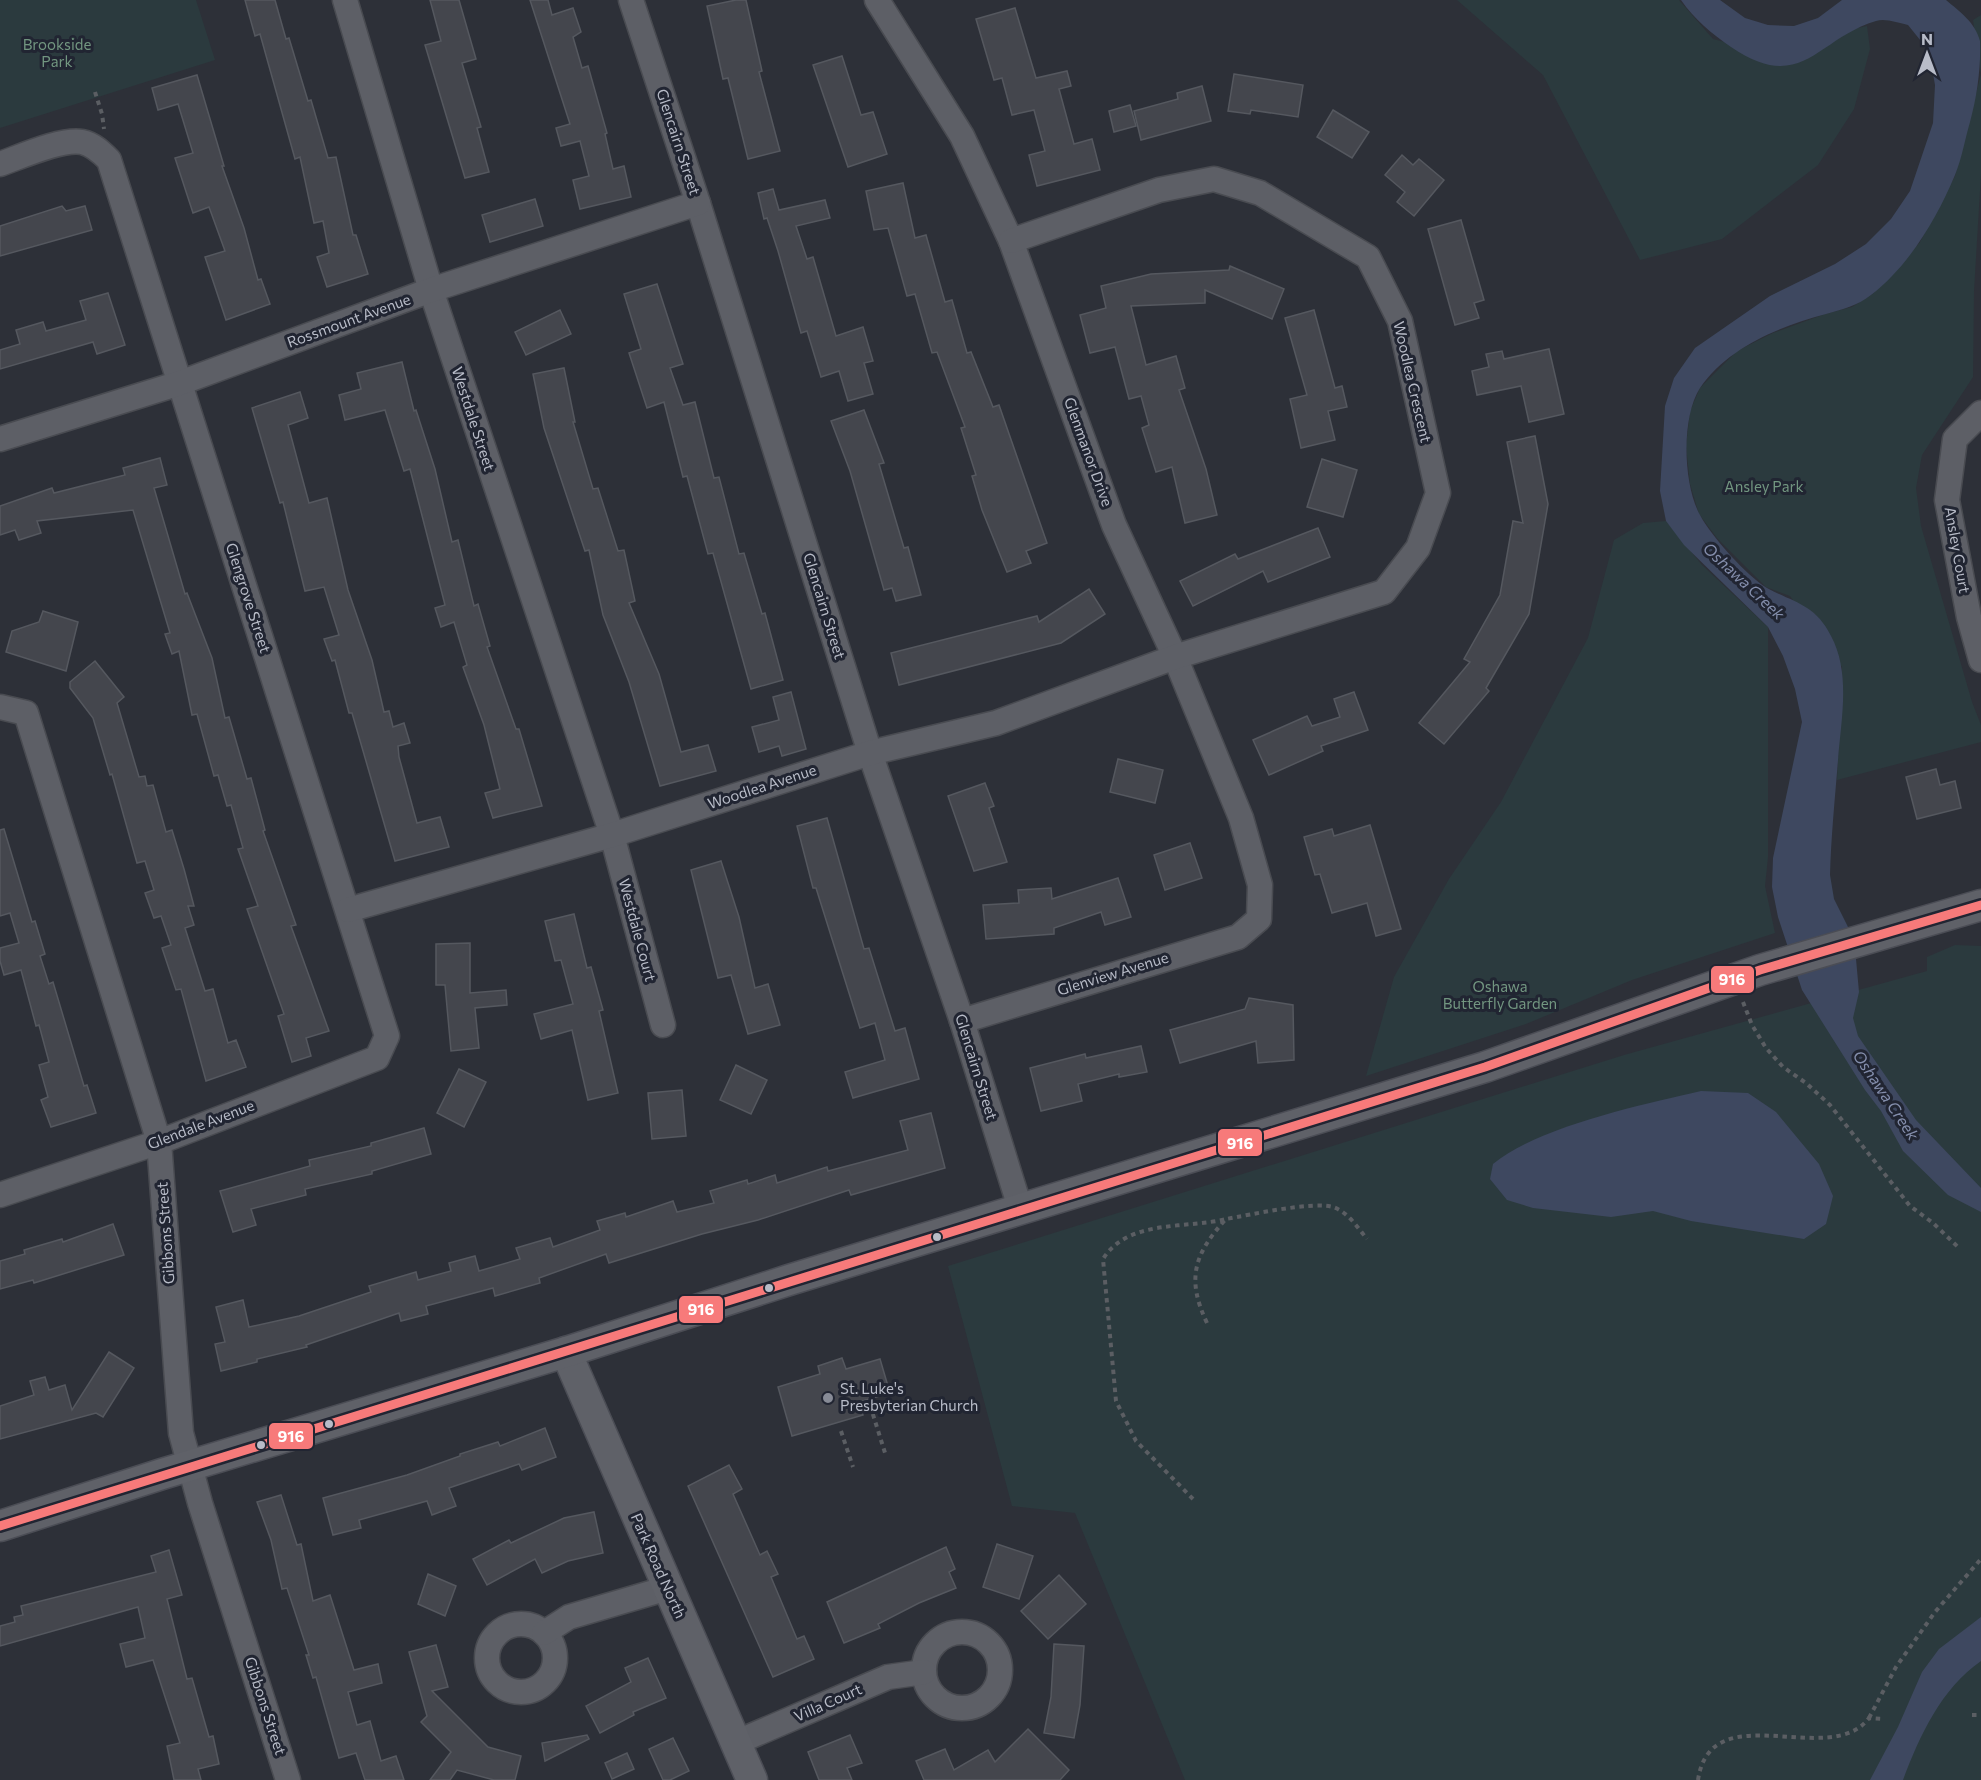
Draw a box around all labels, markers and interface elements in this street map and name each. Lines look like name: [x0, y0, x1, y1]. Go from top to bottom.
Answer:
north arrow: [1897, 24, 1957, 84]
text: N: [1921, 29, 1933, 48]
park label: Brookside Park: [23, 35, 91, 70]
street label: Glencairn Street: [653, 86, 705, 197]
street label: Rossmount Avenue: [284, 289, 413, 351]
street label: Woodlea Crescent: [1390, 319, 1436, 444]
street label: Westdale Street: [449, 364, 499, 473]
street label: Glenmanor Drive: [1061, 395, 1117, 509]
park label: Ansley Park: [1724, 477, 1804, 495]
street label: Ansley Court: [1942, 505, 1974, 595]
water label: Oshawa Creek: [1700, 538, 1789, 623]
street label: Glengrove Street: [223, 540, 275, 655]
street label: Glencairn Street: [800, 550, 850, 661]
street label: Woodlea Avenue: [705, 760, 818, 812]
street label: Westdale Court: [616, 876, 660, 983]
street label: Glenview Avenue: [1055, 948, 1171, 999]
line badge: 916: [1710, 965, 1755, 994]
text: 916: [1719, 969, 1746, 988]
park label: Oshawa Butterfly Garden: [1443, 977, 1557, 1012]
street label: Glencairn Street: [952, 1011, 1002, 1122]
water label: Oshawa Creek: [1849, 1046, 1924, 1144]
street label: Glendale Avenue: [145, 1095, 256, 1153]
line badge: 916: [1217, 1128, 1263, 1157]
text: 916: [1227, 1133, 1254, 1152]
street label: Gibbons Street: [152, 1181, 178, 1285]
unlabelled marker: [931, 1231, 943, 1243]
unlabelled marker: [763, 1282, 775, 1294]
line badge: 916: [678, 1295, 724, 1324]
text: 916: [688, 1299, 715, 1318]
place label: St. Luke's Presbyterian Church: [840, 1379, 978, 1414]
marker: St. Luke's Presbyterian Church: [821, 1391, 835, 1405]
unlabelled marker: [323, 1418, 335, 1430]
line badge: 916: [268, 1422, 314, 1450]
text: 916: [278, 1426, 305, 1445]
unlabelled marker: [255, 1439, 267, 1451]
street label: Park Road North: [628, 1510, 690, 1621]
street label: Gibbons Street: [242, 1654, 290, 1757]
street label: Villa Court: [791, 1679, 864, 1725]

